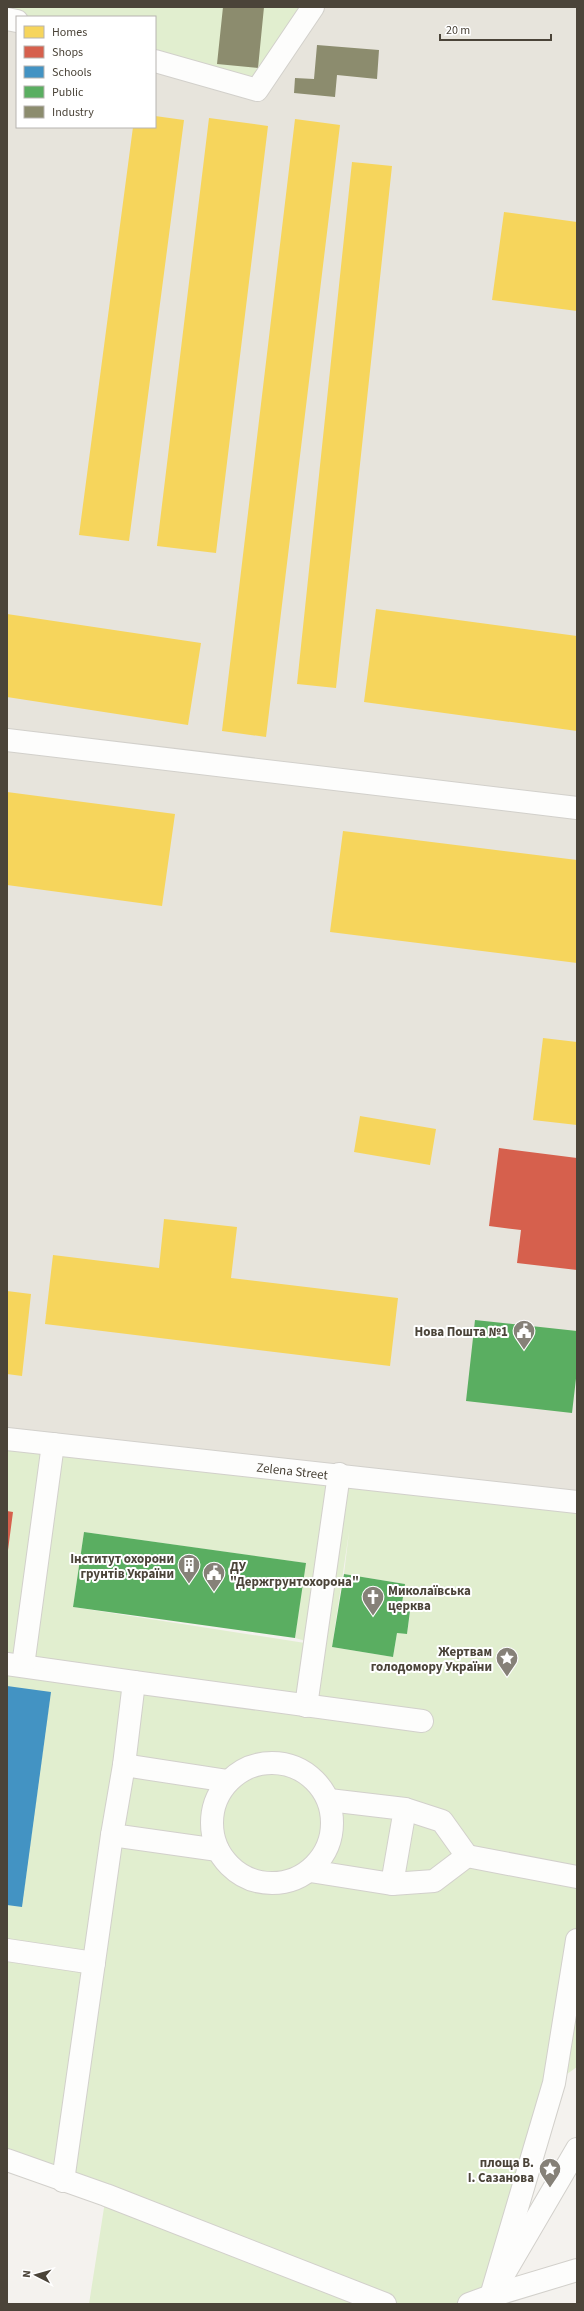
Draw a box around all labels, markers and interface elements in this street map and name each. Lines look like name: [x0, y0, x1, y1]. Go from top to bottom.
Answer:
legend: [16, 16, 156, 128]
scale bar: [440, 16, 551, 42]
text: 20 m: [446, 22, 470, 39]
text: Homes: [52, 24, 87, 41]
text: Shops: [52, 44, 83, 61]
text: Schools: [52, 64, 92, 81]
text: Public: [52, 84, 84, 101]
text: Industry: [52, 104, 94, 121]
public building icon: Нова Пошта №1: [511, 1318, 537, 1351]
place label: Нова Пошта №1: [414, 1323, 508, 1341]
street label: Zelena Street: [255, 1459, 329, 1484]
place label: Інститут охорони грунтів України: [70, 1550, 174, 1583]
building icon: Інститут охорони грунтів України: [176, 1552, 202, 1585]
place label: ДУ "Держгрунтохорона": [230, 1558, 359, 1591]
public building icon: ДУ "Держгрунтохорона": [201, 1560, 227, 1593]
place label: Миколаївська церква: [388, 1582, 471, 1615]
church icon: Миколаївська церква: [360, 1584, 386, 1617]
place label: Жертвам голодомору України: [371, 1643, 492, 1676]
place icon: Жертвам голодомору України: [494, 1645, 520, 1678]
place label: площа В. І. Сазанова: [468, 2154, 534, 2187]
place icon: площа В. І. Сазанова: [537, 2156, 563, 2189]
north arrow: [16, 2255, 56, 2295]
text: N: [19, 2270, 34, 2278]

